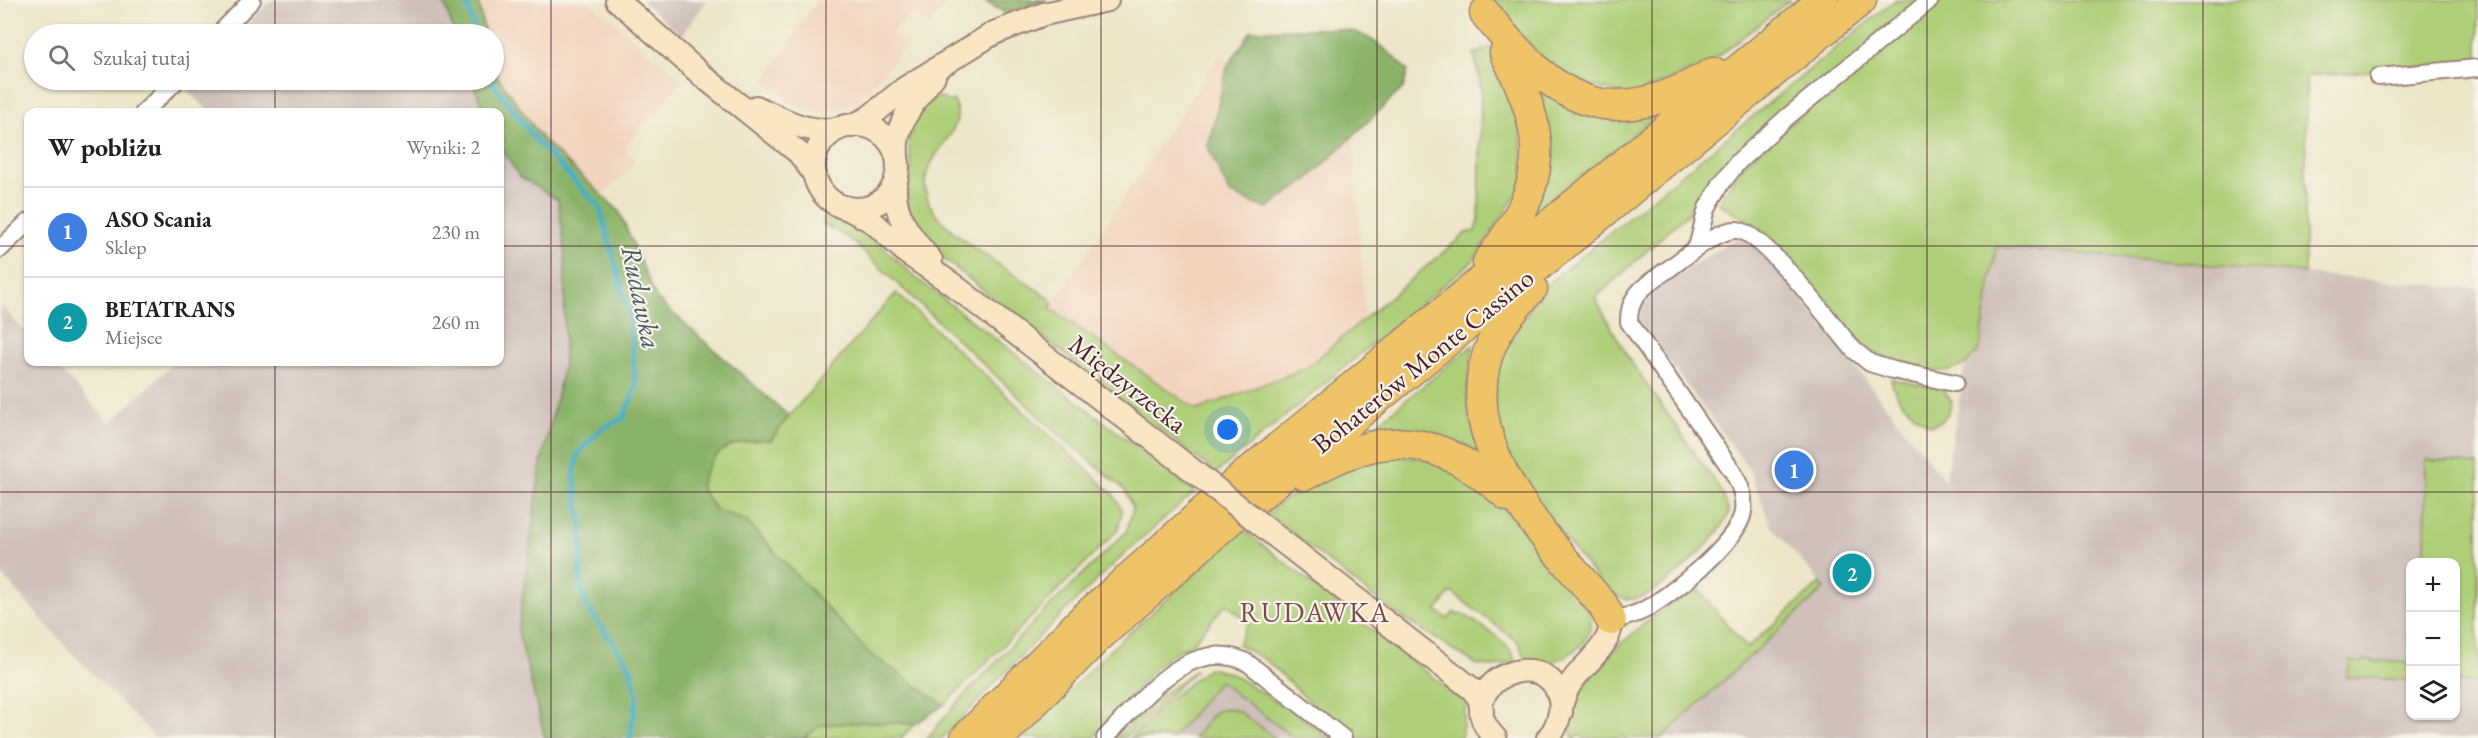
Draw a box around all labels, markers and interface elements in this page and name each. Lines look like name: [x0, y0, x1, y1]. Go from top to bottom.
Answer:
search box: [24, 24, 504, 90]
icon: search: [45, 41, 78, 74]
text: Szukaj tutaj: [93, 43, 190, 72]
text: W pobliżu: [48, 130, 162, 164]
text: Wyniki: 2: [407, 134, 480, 160]
text: ASO Scania: [105, 205, 212, 234]
text: 1: [62, 219, 73, 245]
text: 230 m: [432, 219, 480, 245]
text: Sklep: [105, 234, 147, 260]
water label: Rudawka: [613, 242, 671, 352]
street label: Bohaterów Monte Cassino: [1304, 260, 1541, 461]
text: BETATRANS: [105, 295, 235, 324]
text: 2: [62, 309, 73, 335]
text: 260 m: [432, 309, 480, 335]
text: Miejsce: [105, 324, 162, 350]
street label: Międzyrzecka: [1062, 327, 1195, 441]
your location: [1213, 415, 1242, 444]
pin: 1: [1774, 448, 1814, 492]
pin: 2: [1832, 550, 1872, 596]
map controls: [2406, 558, 2460, 720]
button: +: [2406, 558, 2460, 612]
district label: RUDAWKA: [1240, 594, 1390, 630]
button: −: [2406, 612, 2460, 666]
button: layers: [2406, 666, 2460, 720]

